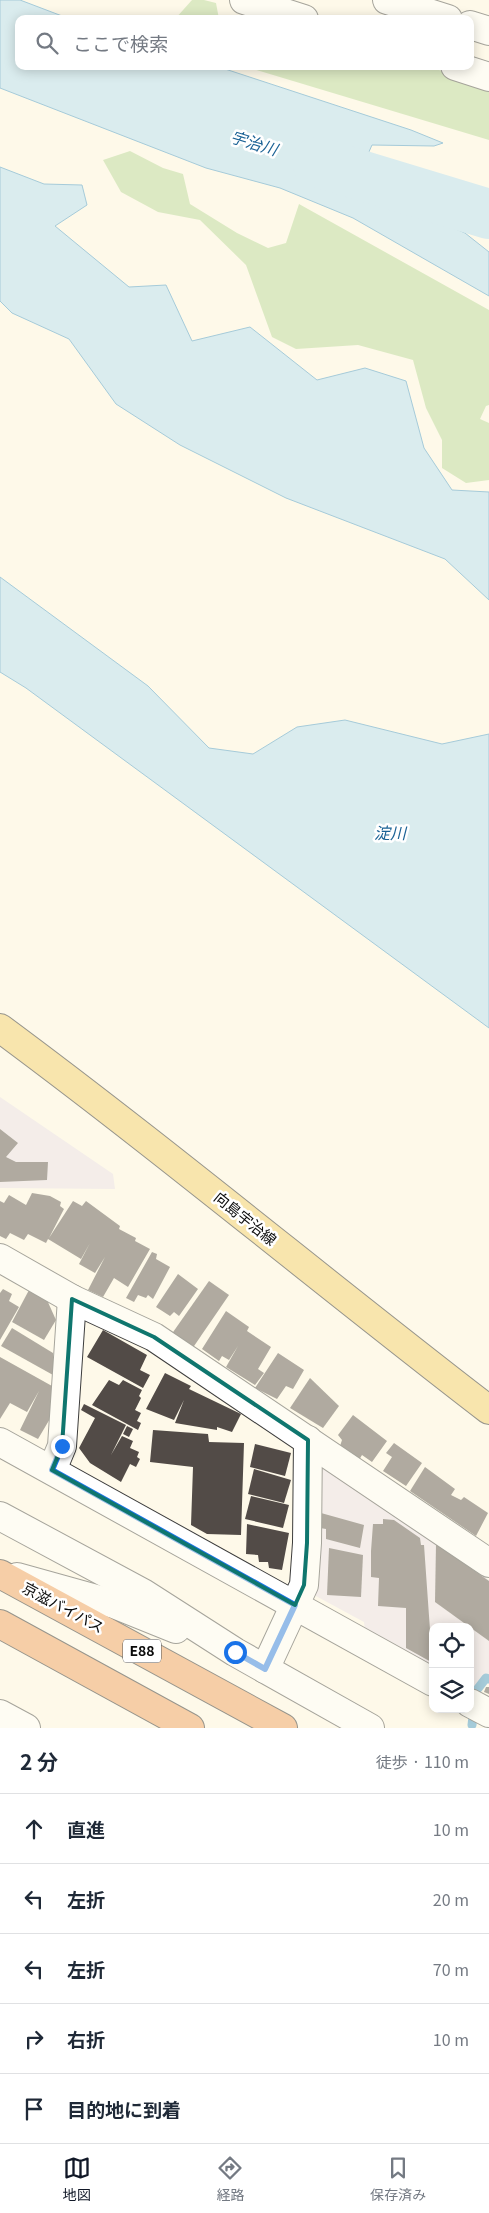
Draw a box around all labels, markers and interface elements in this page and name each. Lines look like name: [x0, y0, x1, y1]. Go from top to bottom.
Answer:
search box: [15, 15, 474, 70]
icon: search: [33, 29, 61, 57]
text: ここで検索: [73, 29, 168, 56]
water label: 宇治川: [228, 124, 283, 161]
water label: 淀川: [374, 820, 408, 844]
street label: 向島宇治線: [210, 1186, 282, 1250]
route end: [51, 1435, 74, 1458]
street label: 京滋バイパス: [19, 1576, 108, 1637]
map controls: [429, 1623, 474, 1713]
button: locate: [429, 1623, 474, 1668]
road number: E88: [123, 1640, 161, 1662]
route start: [224, 1641, 247, 1664]
button: layers: [429, 1668, 474, 1713]
text: 2 分: [20, 1746, 58, 1776]
text: 徒歩 · 110 m: [376, 1749, 469, 1773]
icon: ahead: [20, 1815, 48, 1843]
text: 直進: [67, 1815, 105, 1842]
text: 10 m: [433, 1817, 469, 1841]
icon: left: [20, 1885, 48, 1913]
text: 左折: [67, 1885, 105, 1912]
text: 20 m: [433, 1887, 469, 1911]
icon: left: [20, 1955, 48, 1983]
text: 左折: [67, 1955, 105, 1982]
text: 70 m: [433, 1957, 469, 1981]
icon: right: [20, 2025, 48, 2053]
text: 右折: [67, 2025, 105, 2052]
text: 10 m: [433, 2027, 469, 2051]
icon: arrive: [20, 2095, 48, 2123]
text: 目的地に到着: [67, 2095, 181, 2122]
tab: 地図: [63, 2154, 91, 2204]
tab: 経路: [216, 2154, 244, 2204]
tab: 保存済み: [370, 2154, 426, 2204]

